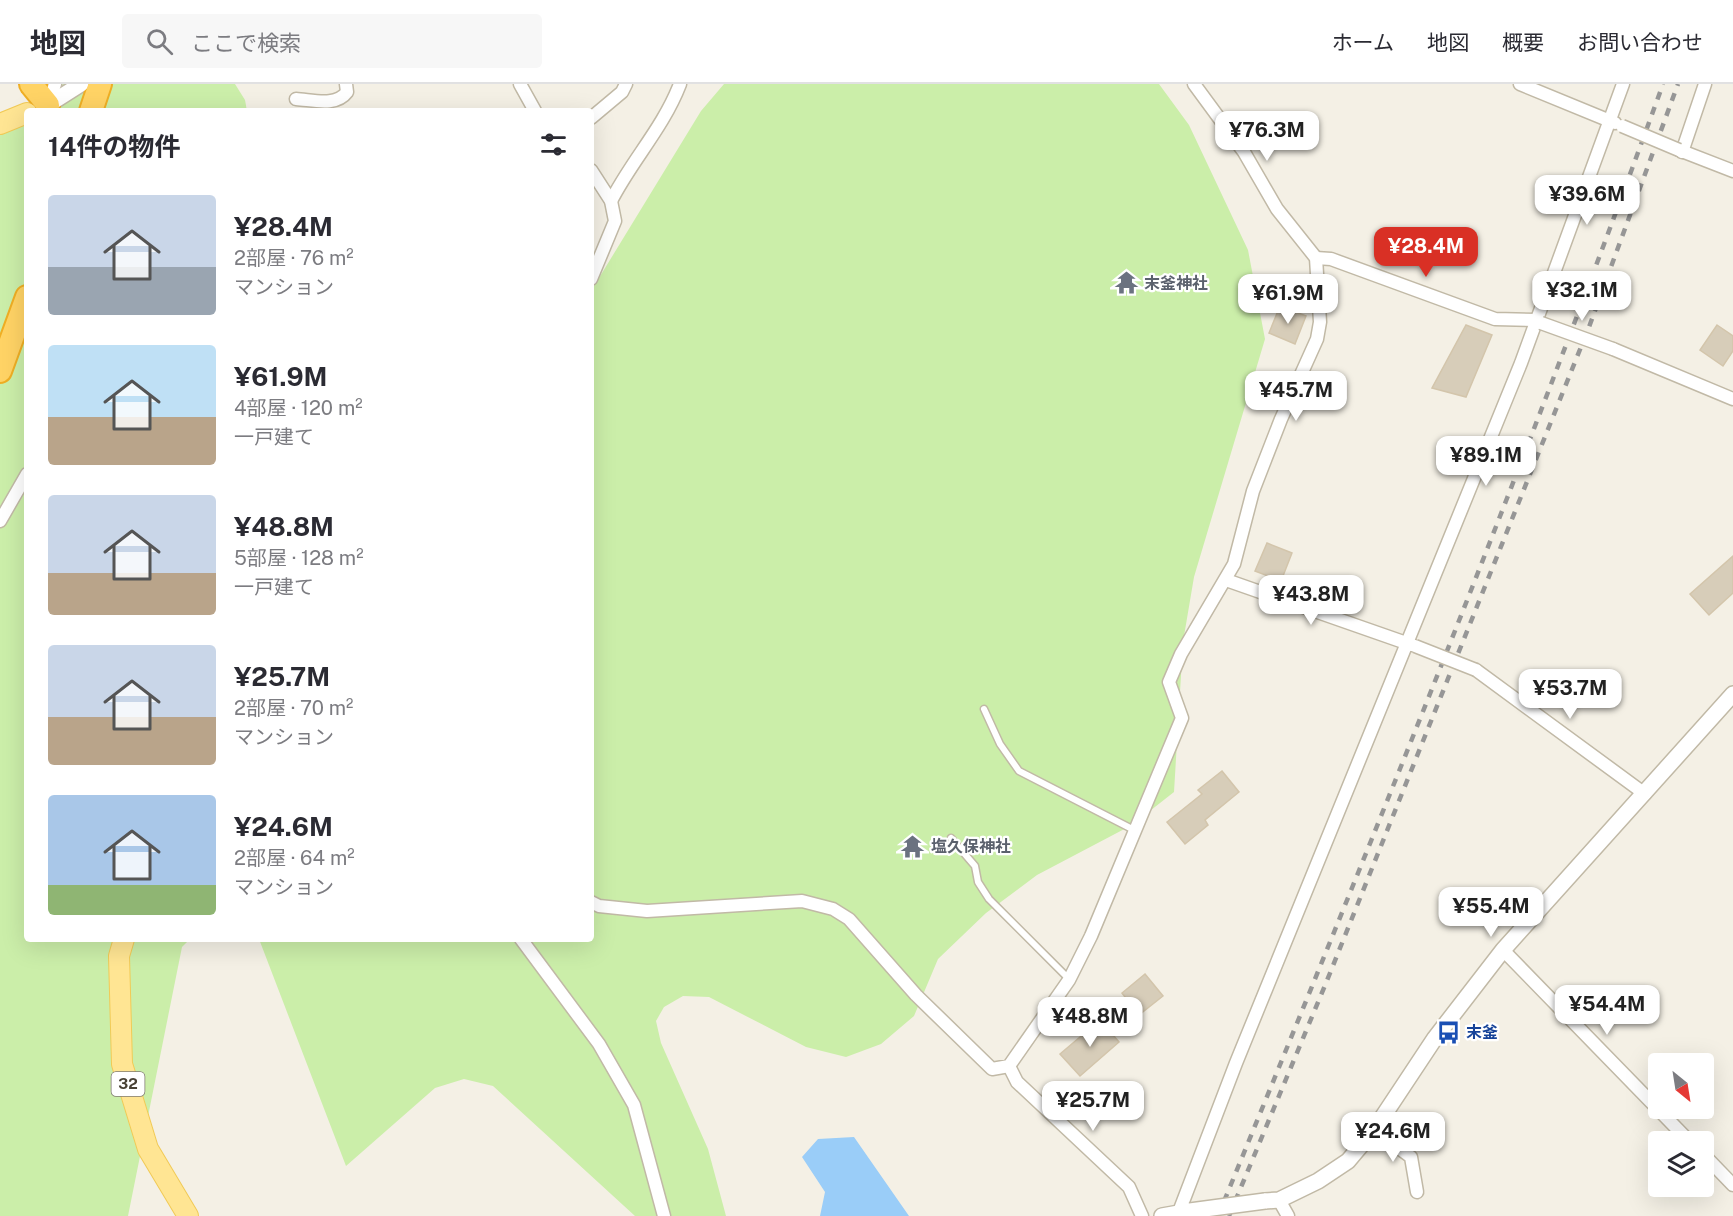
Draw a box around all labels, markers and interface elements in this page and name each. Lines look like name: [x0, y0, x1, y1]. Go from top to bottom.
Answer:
search box: [122, 14, 542, 68]
icon: search: [143, 25, 176, 58]
text: 地図: [30, 26, 86, 59]
text: ここで検索: [191, 30, 301, 56]
text: ホーム: [1332, 30, 1394, 55]
text: 地図: [1427, 30, 1469, 55]
text: 概要: [1502, 30, 1544, 55]
text: お問い合わせ: [1577, 30, 1703, 55]
pin: ¥76.3M: [1218, 111, 1316, 162]
text: ¥76.3M: [1229, 118, 1305, 142]
icon: filters: [537, 128, 570, 161]
text: 14件の物件: [48, 131, 180, 162]
pin: ¥39.6M: [1538, 175, 1636, 226]
text: ¥39.6M: [1549, 182, 1625, 206]
text: ¥28.4M: [234, 211, 333, 242]
icon: home: [96, 219, 168, 291]
pin: ¥28.4M: [1377, 227, 1475, 278]
text: ¥28.4M: [1388, 234, 1464, 258]
text: 2部屋 · 76 m²: [234, 246, 354, 270]
temple icon: 末釜神社: [1113, 270, 1139, 296]
pin: ¥32.1M: [1533, 271, 1631, 322]
place label: 末釜神社: [1144, 274, 1208, 293]
pin: ¥61.9M: [1239, 274, 1337, 325]
text: マンション: [234, 275, 334, 299]
text: ¥32.1M: [1546, 278, 1618, 302]
text: ¥61.9M: [1252, 281, 1324, 305]
text: ¥61.9M: [234, 361, 327, 392]
icon: home: [96, 369, 168, 441]
pin: ¥45.7M: [1247, 371, 1345, 422]
text: ¥45.7M: [1259, 378, 1333, 402]
text: 4部屋 · 120 m²: [234, 396, 363, 420]
text: 一戸建て: [234, 425, 314, 449]
pin: ¥89.1M: [1437, 436, 1535, 487]
text: ¥89.1M: [1450, 443, 1522, 467]
text: ¥48.8M: [234, 511, 334, 542]
icon: home: [96, 519, 168, 591]
text: 5部屋 · 128 m²: [234, 546, 364, 570]
text: 一戸建て: [234, 575, 314, 599]
pin: ¥43.8M: [1262, 575, 1360, 626]
text: ¥43.8M: [1273, 582, 1349, 606]
text: ¥25.7M: [234, 661, 330, 692]
icon: home: [96, 669, 168, 741]
pin: ¥53.7M: [1521, 669, 1619, 720]
text: ¥53.7M: [1533, 676, 1607, 700]
text: 2部屋 · 70 m²: [234, 696, 353, 720]
text: マンション: [234, 725, 334, 749]
text: ¥24.6M: [234, 811, 333, 842]
icon: home: [96, 819, 168, 891]
temple icon: 塩久保神社: [900, 833, 926, 859]
place label: 塩久保神社: [931, 837, 1011, 856]
text: 2部屋 · 64 m²: [234, 846, 355, 870]
text: マンション: [234, 875, 334, 899]
pin: ¥55.4M: [1442, 887, 1540, 938]
text: ¥55.4M: [1453, 894, 1529, 918]
pin: ¥54.4M: [1558, 985, 1656, 1036]
text: ¥54.4M: [1569, 992, 1645, 1016]
pin: ¥48.8M: [1041, 997, 1139, 1048]
text: ¥48.8M: [1052, 1004, 1128, 1028]
bus stop icon: 末釜: [1435, 1019, 1461, 1045]
place label: 末釜: [1466, 1023, 1498, 1042]
north arrow: [1648, 1053, 1714, 1119]
map controls: [1648, 1053, 1714, 1197]
road number: 32: [112, 1072, 144, 1096]
pin: ¥25.7M: [1044, 1081, 1142, 1132]
text: ¥25.7M: [1056, 1088, 1130, 1112]
pin: ¥24.6M: [1344, 1112, 1442, 1163]
text: ¥24.6M: [1355, 1119, 1431, 1143]
button: layers: [1648, 1131, 1714, 1197]

